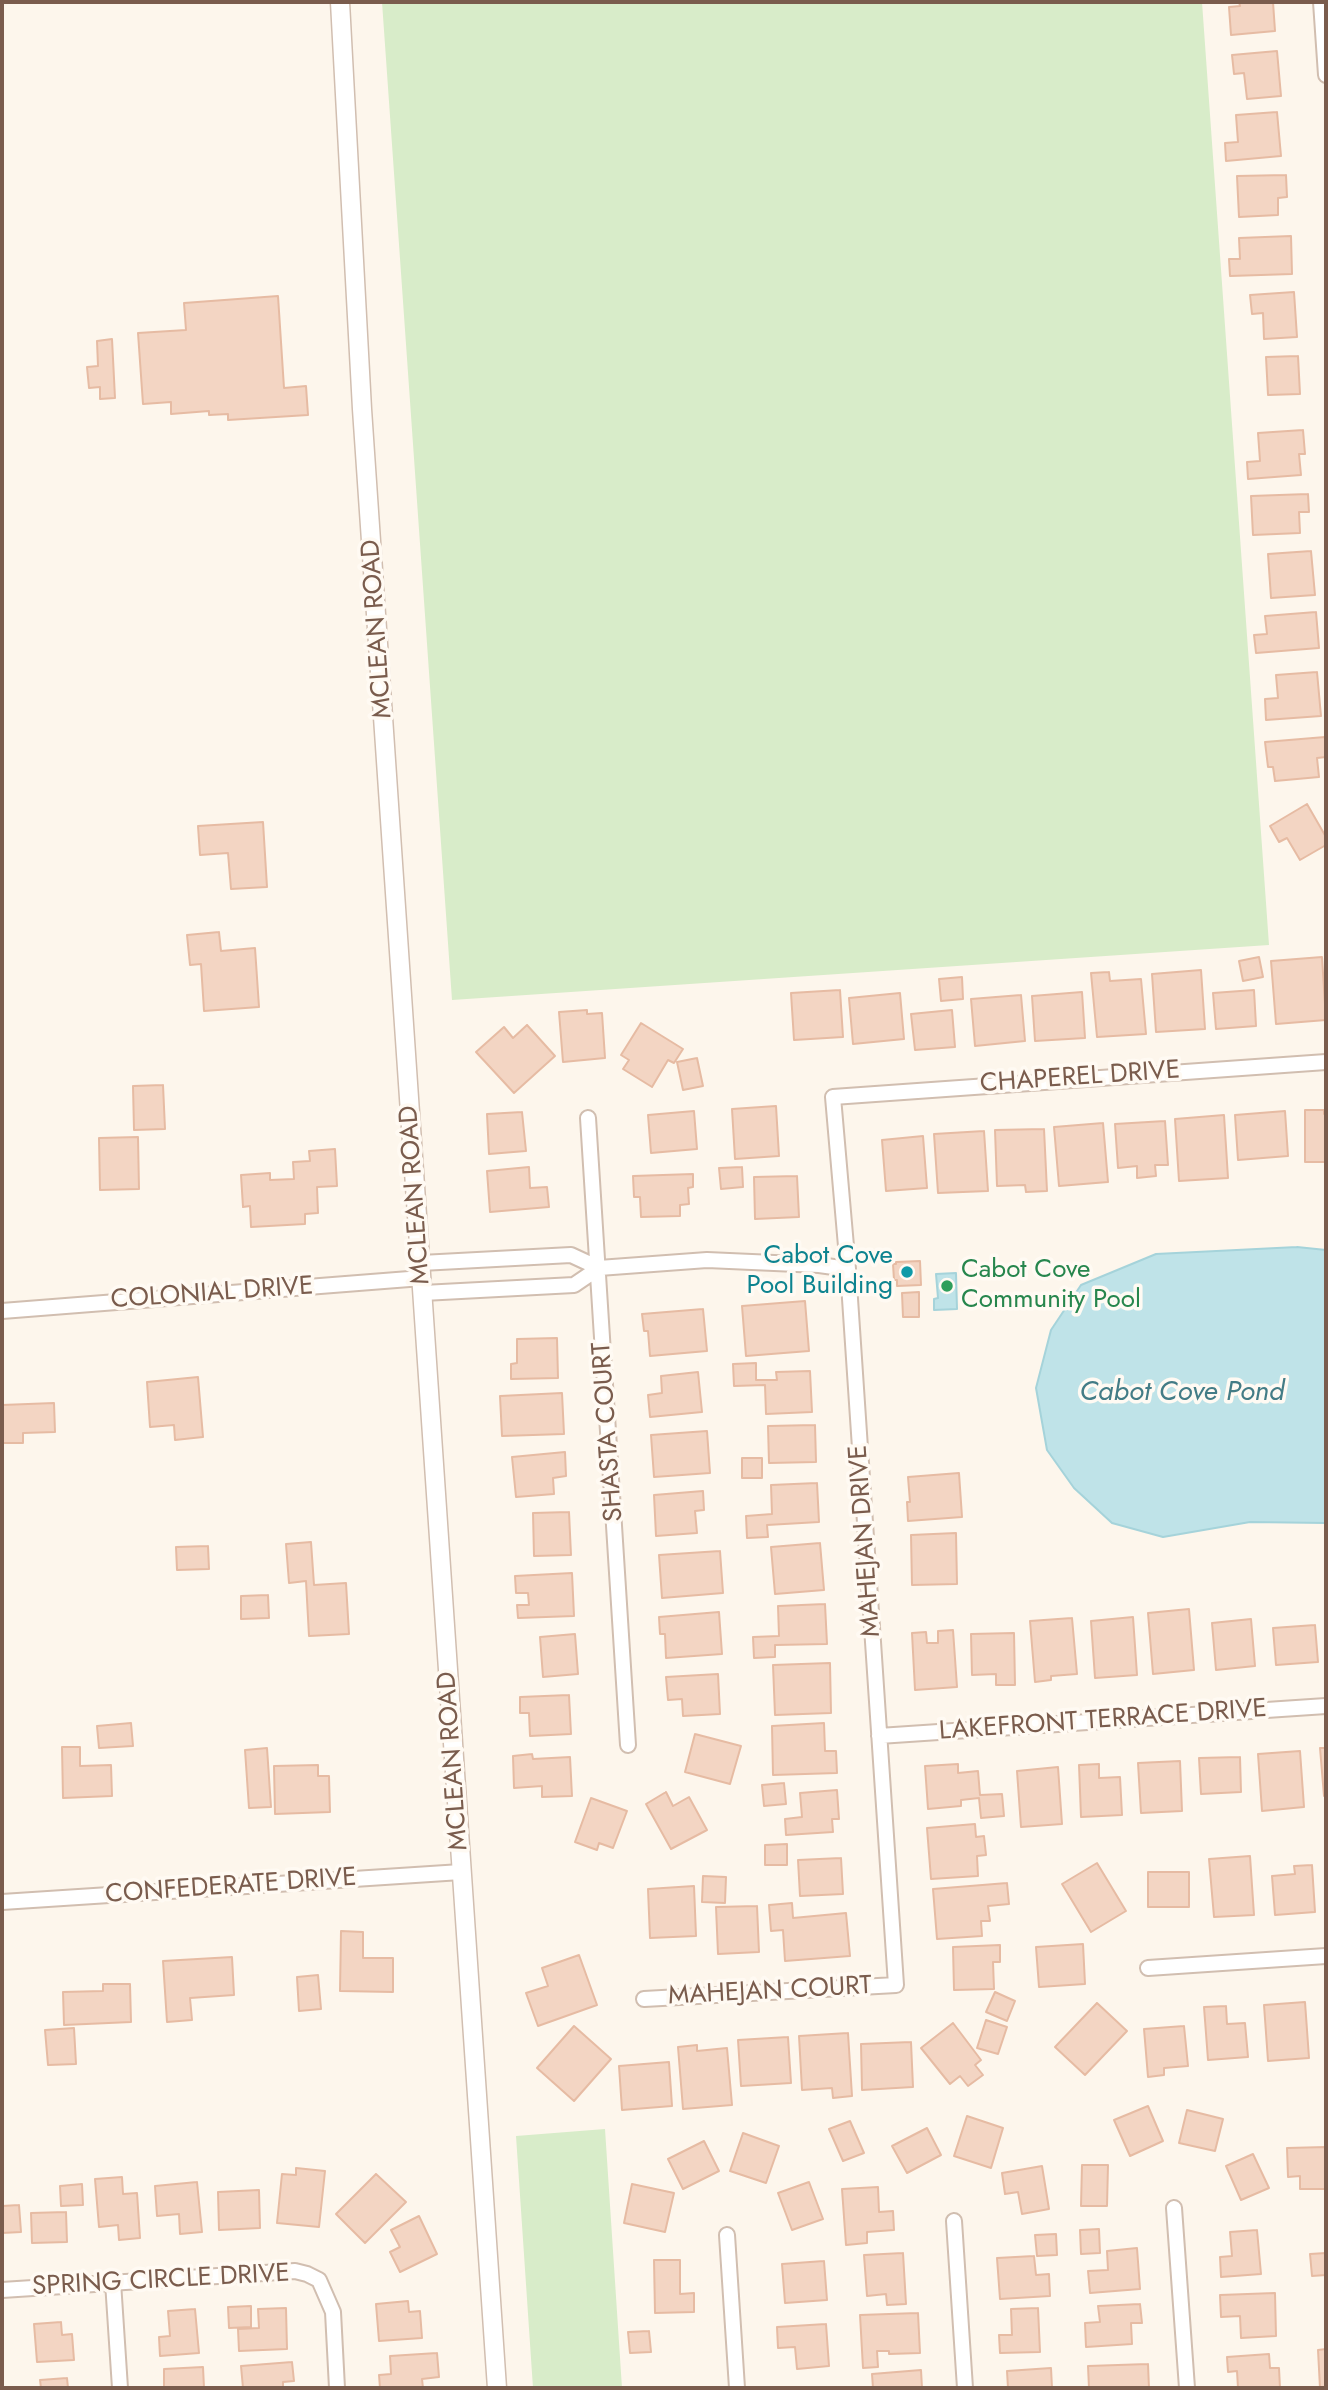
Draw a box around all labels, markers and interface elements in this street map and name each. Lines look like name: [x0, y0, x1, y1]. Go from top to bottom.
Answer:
street label: MCLEAN ROAD: [356, 539, 400, 719]
street label: CHAPEREL DRIVE: [979, 1055, 1181, 1101]
street label: MCLEAN ROAD: [394, 1105, 438, 1285]
place label: Cabot Cove Pool Building: [746, 1241, 893, 1302]
place label: Cabot Cove Community Pool: [961, 1255, 1141, 1316]
marker: Cabot Cove Pool Building: [899, 1264, 915, 1280]
street label: COLONIAL DRIVE: [110, 1271, 314, 1317]
marker: Cabot Cove Community Pool: [939, 1278, 955, 1294]
street label: SHASTA COURT: [587, 1341, 631, 1523]
water label: Cabot Cove Pond: [1079, 1376, 1285, 1410]
street label: MAHEJAN DRIVE: [844, 1444, 888, 1638]
street label: MCLEAN ROAD: [432, 1671, 476, 1851]
street label: LAKEFRONT TERRACE DRIVE: [938, 1694, 1268, 1748]
street label: CONFEDERATE DRIVE: [104, 1863, 358, 1911]
street label: MAHEJAN COURT: [667, 1971, 873, 2013]
street label: SPRING CIRCLE DRIVE: [31, 2259, 291, 2303]

